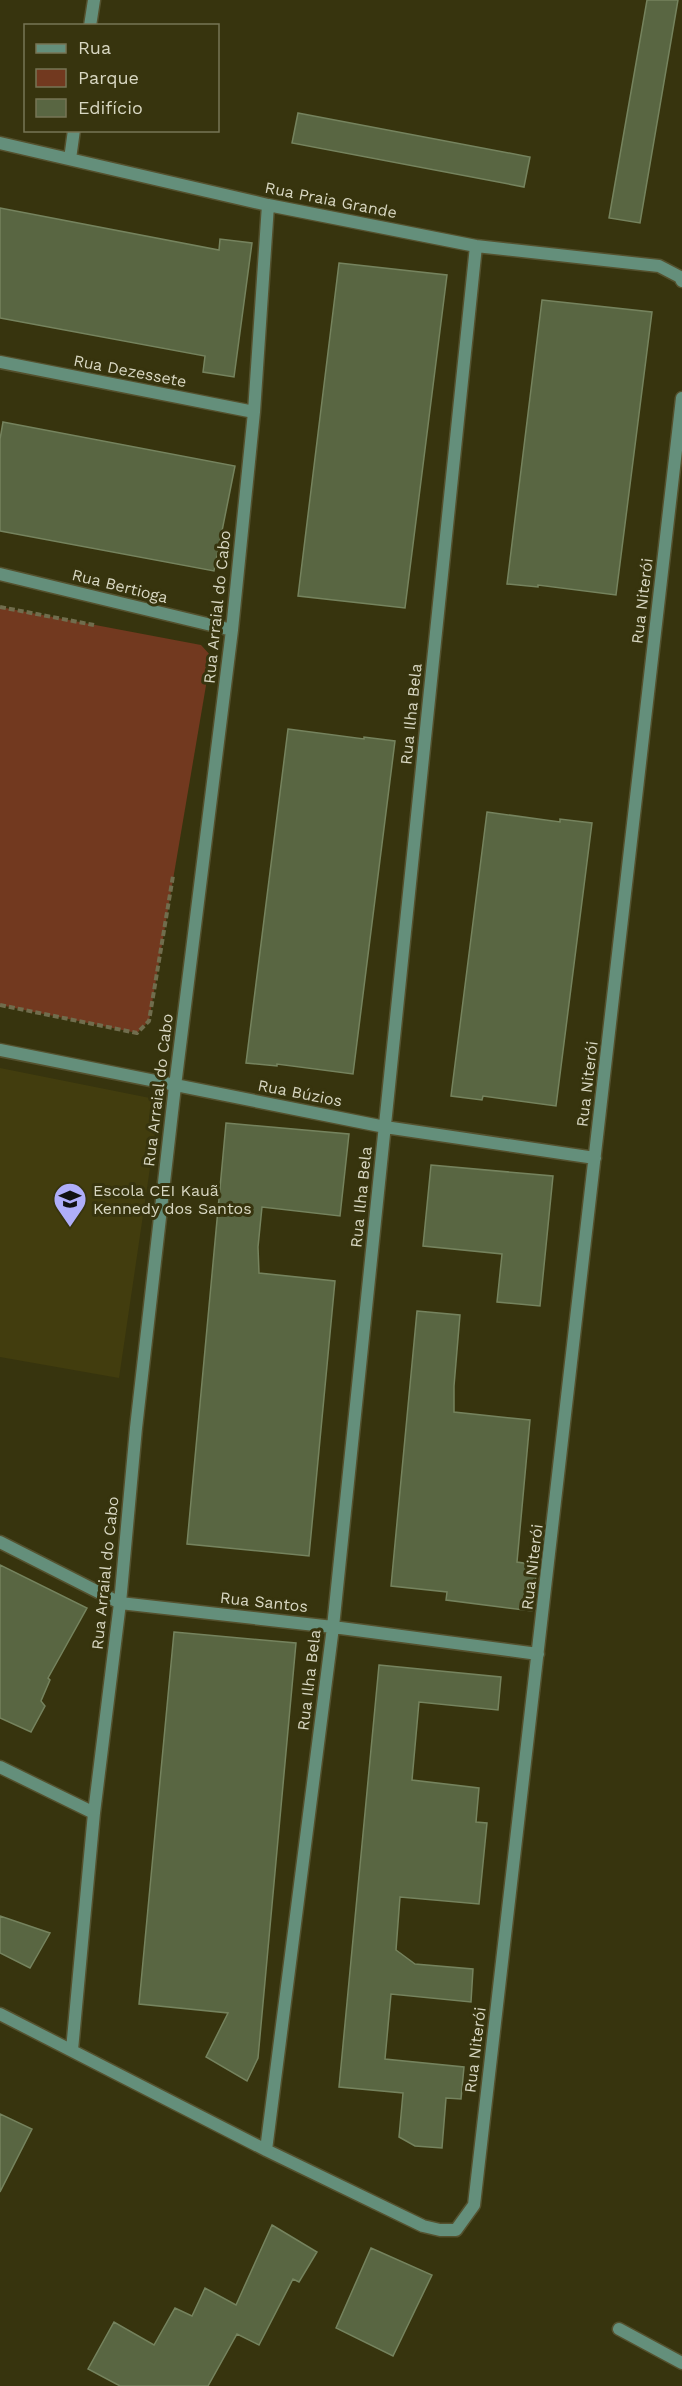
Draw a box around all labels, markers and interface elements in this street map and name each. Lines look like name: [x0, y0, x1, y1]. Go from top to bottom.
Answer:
legend: [24, 24, 219, 132]
text: Rua: [78, 37, 111, 58]
text: Parque: [78, 67, 139, 88]
text: Edifício: [78, 97, 143, 118]
street label: Rua Praia Grande: [263, 178, 399, 222]
street label: Rua Dezessete: [72, 351, 188, 391]
street label: Rua Arraial do Cabo: [199, 529, 235, 685]
street label: Rua Niterói: [627, 557, 657, 645]
street label: Rua Bertioga: [70, 565, 170, 607]
street label: Rua Ilha Bela: [396, 662, 426, 766]
street label: Rua Arraial do Cabo: [139, 1012, 177, 1168]
street label: Rua Niterói: [572, 1040, 602, 1128]
street label: Rua Búzios: [256, 1076, 344, 1110]
street label: Rua Ilha Bela: [346, 1145, 376, 1249]
school or university icon: Escola CEI Kauã Kennedy dos Santos: [52, 1181, 88, 1228]
place label: Escola CEI Kauã Kennedy dos Santos: [93, 1181, 252, 1218]
street label: Rua Arraial do Cabo: [87, 1495, 123, 1651]
street label: Rua Niterói: [517, 1523, 547, 1611]
street label: Rua Santos: [219, 1588, 309, 1616]
street label: Rua Ilha Bela: [293, 1628, 325, 1732]
street label: Rua Niterói: [460, 2006, 490, 2094]

